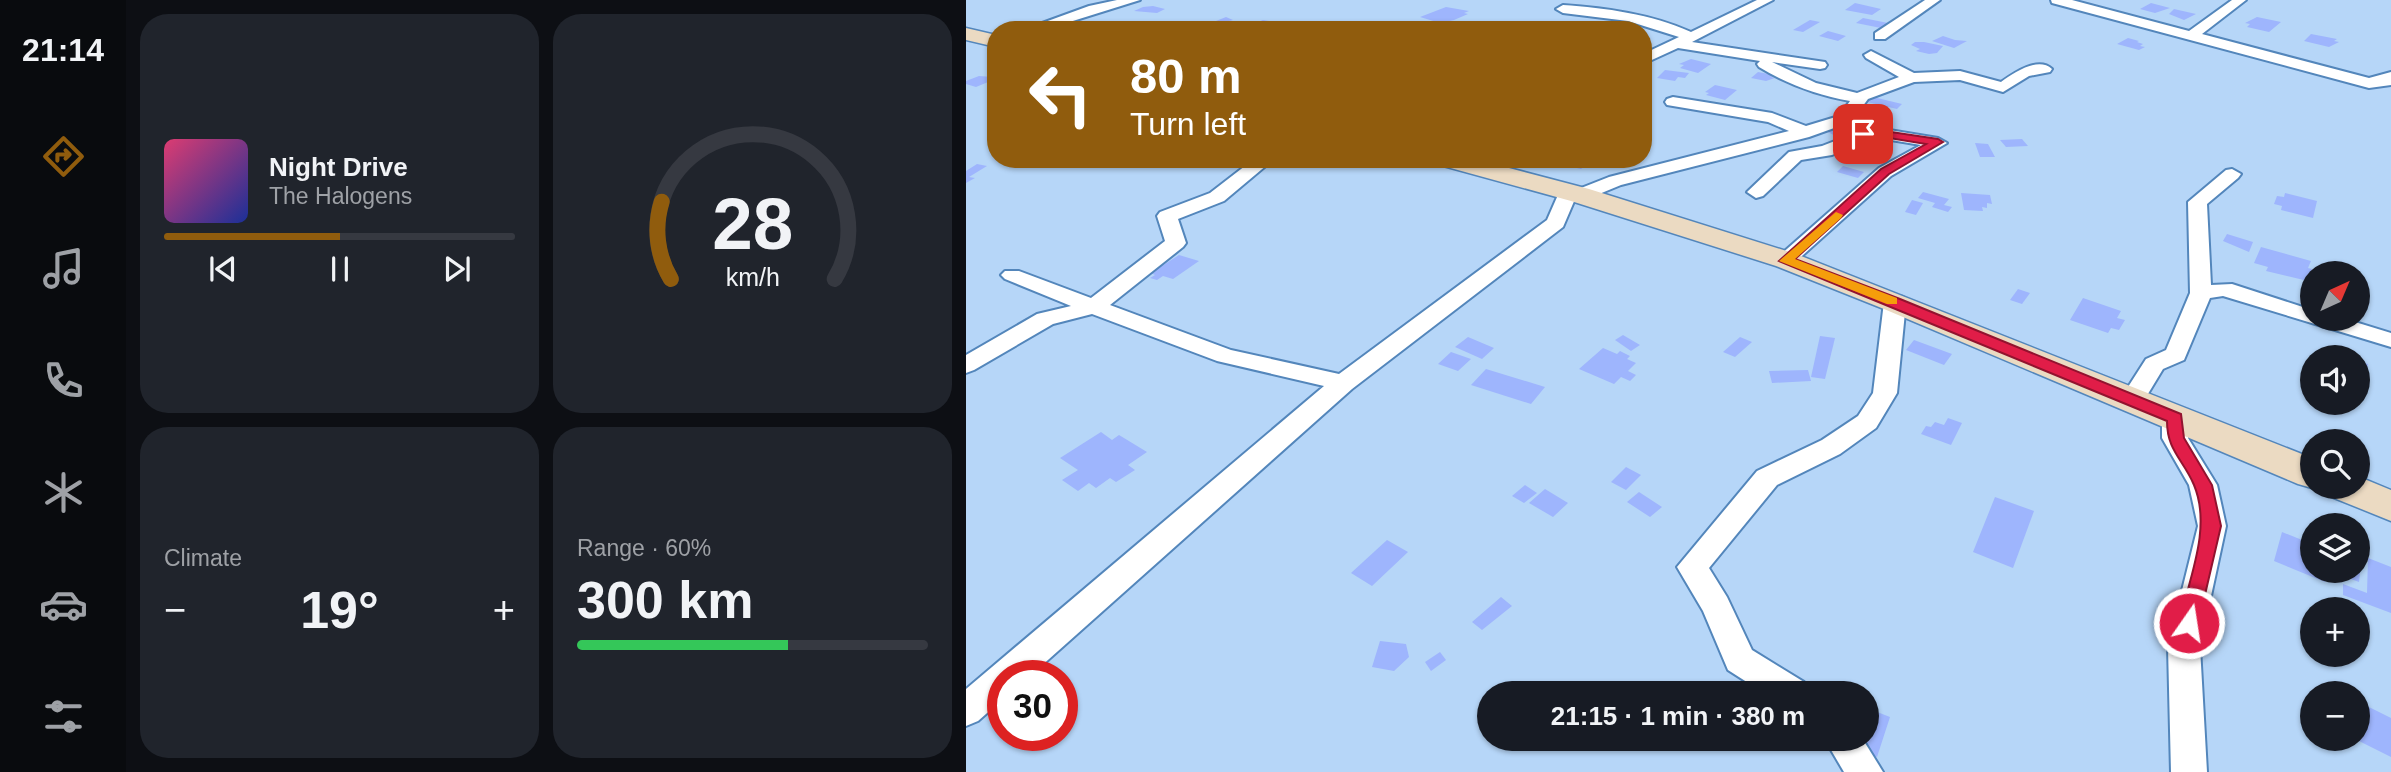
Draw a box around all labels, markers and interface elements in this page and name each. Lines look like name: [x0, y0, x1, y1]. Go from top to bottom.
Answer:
text: 21:14: [22, 32, 104, 68]
icon: left: [1015, 49, 1106, 140]
text: 80 m: [1130, 49, 1242, 103]
pin: [1833, 104, 1893, 164]
text: Turn left: [1130, 106, 1246, 142]
icon: arrive: [1844, 115, 1882, 153]
icon: directions: [39, 132, 88, 181]
text: Night Drive: [269, 152, 408, 182]
text: The Halogens: [269, 183, 412, 209]
text: 28: [712, 184, 793, 265]
icon: music: [39, 244, 88, 293]
icon: previous: [204, 250, 242, 288]
icon: pause: [321, 250, 359, 288]
icon: next: [438, 250, 476, 288]
north arrow: [2300, 261, 2370, 331]
map controls: [2300, 261, 2370, 751]
text: km/h: [725, 263, 780, 291]
button: sound: [2300, 345, 2370, 415]
icon: phone: [39, 356, 88, 405]
button: search: [2300, 429, 2370, 499]
icon: climate: [39, 468, 88, 517]
button: layers: [2300, 513, 2370, 583]
text: Range · 60%: [577, 535, 711, 561]
text: Climate: [164, 545, 242, 571]
text: 300 km: [577, 571, 753, 629]
icon: car: [39, 580, 88, 629]
text: 19°: [300, 581, 379, 639]
position arrow: [2152, 586, 2226, 660]
text: −: [164, 589, 186, 631]
text: +: [493, 589, 515, 631]
button: +: [2300, 597, 2370, 667]
speed limit sign: 30: [987, 660, 1078, 751]
button: −: [2300, 681, 2370, 751]
icon: filters: [39, 692, 88, 741]
text: 21:15 · 1 min · 380 m: [1551, 701, 1805, 731]

